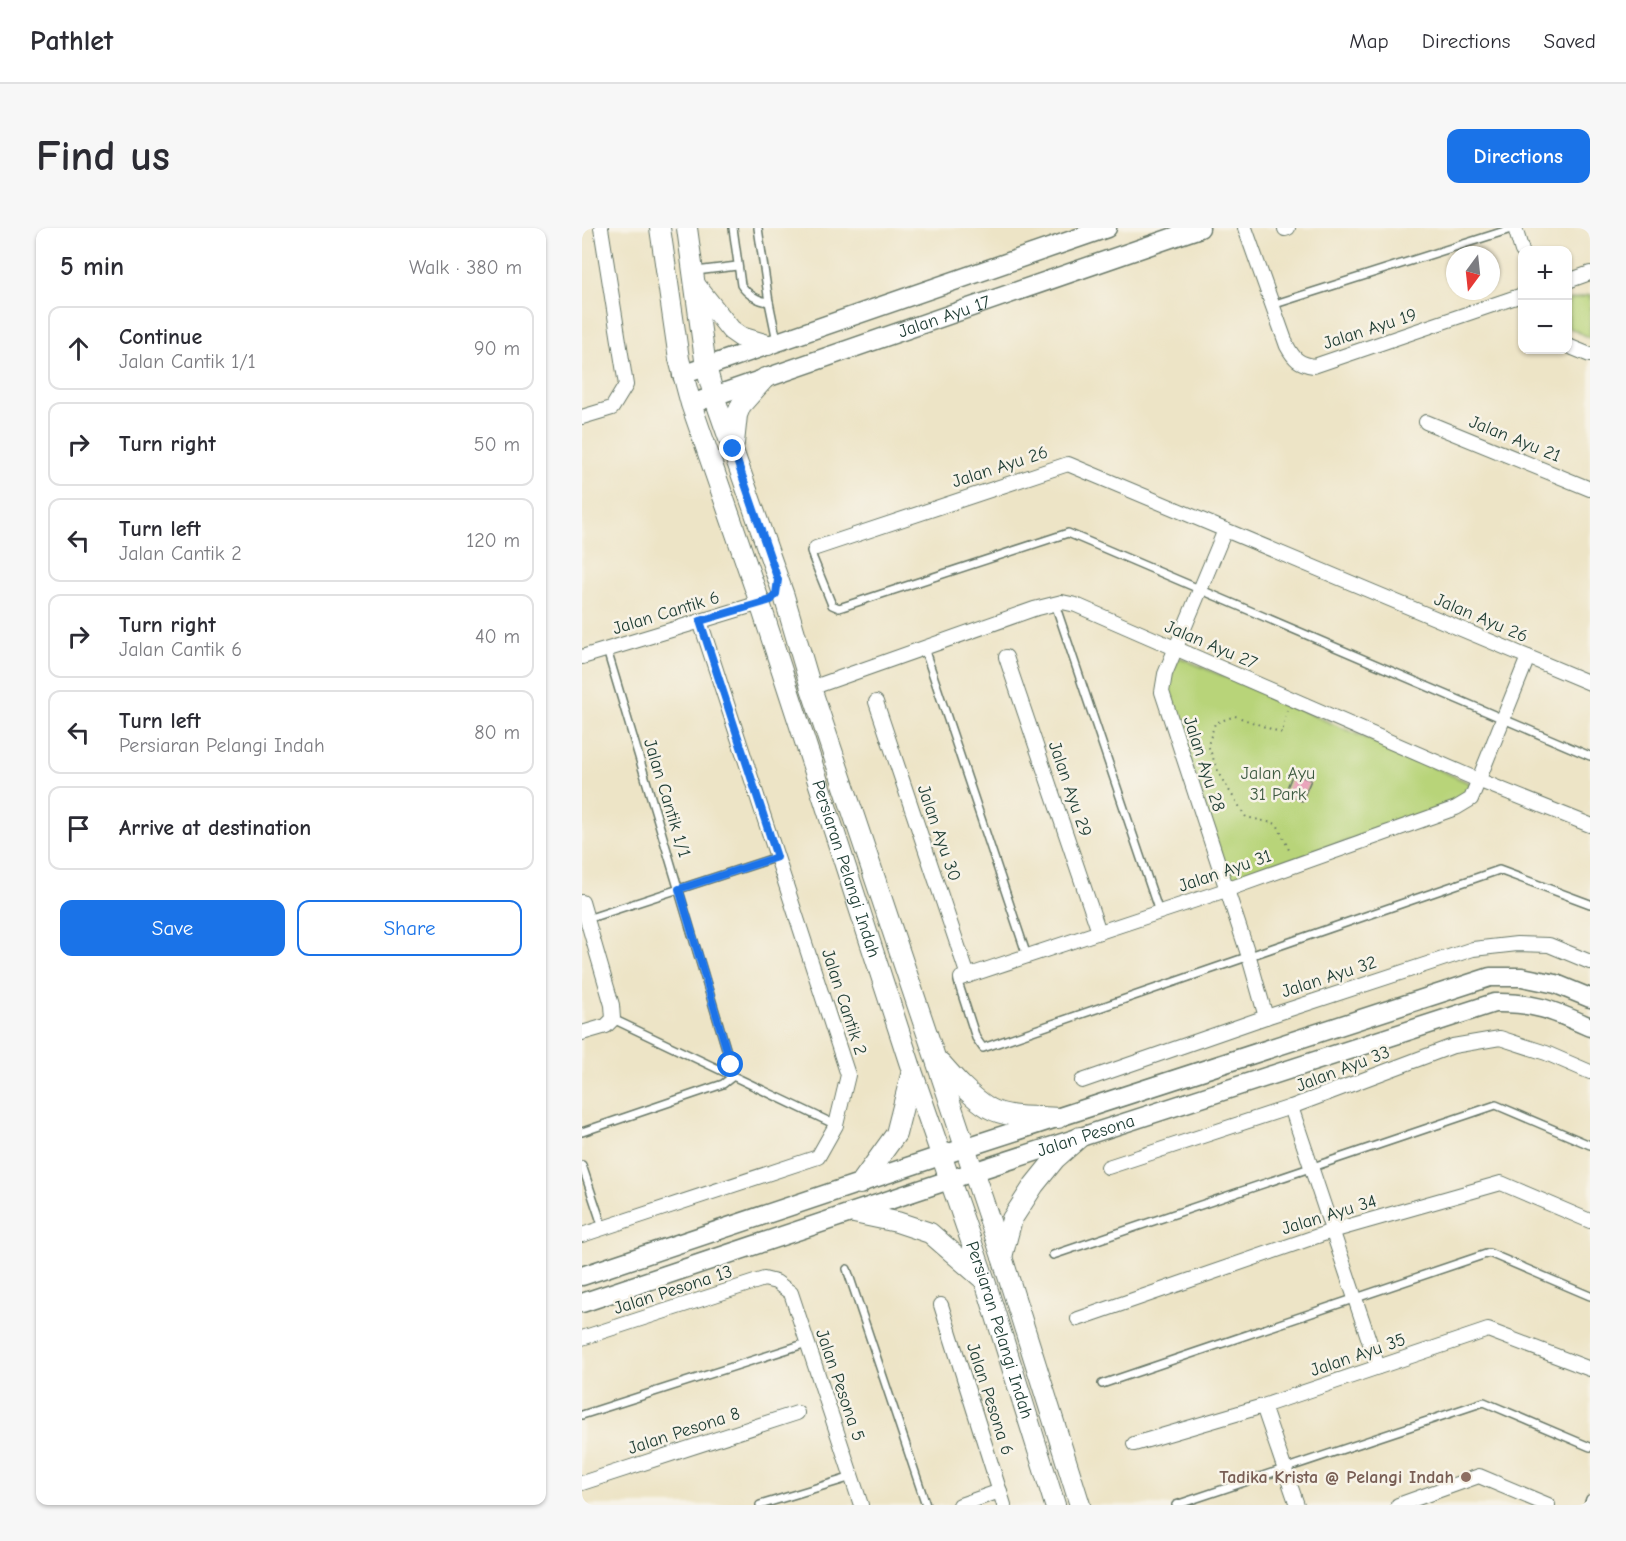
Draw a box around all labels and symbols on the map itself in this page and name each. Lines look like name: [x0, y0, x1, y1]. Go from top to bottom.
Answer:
north arrow: [1446, 246, 1500, 300]
street label: Jalan Ayu 17: [895, 291, 994, 342]
street label: Jalan Ayu 19: [1321, 304, 1419, 354]
street label: Jalan Ayu 21: [1466, 411, 1564, 467]
route end: [719, 435, 745, 461]
street label: Jalan Ayu 26: [949, 442, 1051, 492]
street label: Jalan Cantik 6: [610, 587, 722, 639]
street label: Jalan Ayu 26: [1431, 589, 1531, 647]
street label: Jalan Ayu 27: [1162, 616, 1261, 674]
street label: Jalan Ayu 28: [1179, 714, 1229, 814]
street label: Jalan Cantik 1/1: [639, 736, 695, 860]
street label: Jalan Ayu 29: [1044, 739, 1096, 839]
park label: Jalan Ayu 31 Park: [1241, 763, 1315, 805]
street label: Persiaran Pelangi Indah: [808, 777, 885, 960]
street label: Jalan Ayu 30: [913, 782, 965, 884]
street label: Jalan Ayu 31: [1176, 845, 1274, 897]
street label: Jalan Cantik 2: [817, 946, 871, 1058]
street label: Jalan Ayu 32: [1279, 952, 1379, 1002]
street label: Jalan Ayu 33: [1293, 1042, 1393, 1096]
route start: [717, 1051, 743, 1077]
street label: Jalan Pesona: [1034, 1110, 1137, 1161]
street label: Jalan Ayu 34: [1279, 1191, 1379, 1239]
street label: Persiaran Pelangi Indah: [961, 1238, 1038, 1421]
street label: Jalan Pesona 13: [611, 1261, 735, 1319]
street label: Jalan Pesona 5: [811, 1326, 869, 1444]
street label: Jalan Ayu 35: [1308, 1329, 1408, 1381]
street label: Jalan Pesona 6: [962, 1340, 1018, 1458]
street label: Jalan Pesona 8: [625, 1403, 743, 1459]
place label: Tadika Krista @ Pelangi Indah: [1219, 1467, 1454, 1488]
marker: Tadika Krista @ Pelangi Indah: [1459, 1470, 1473, 1484]

